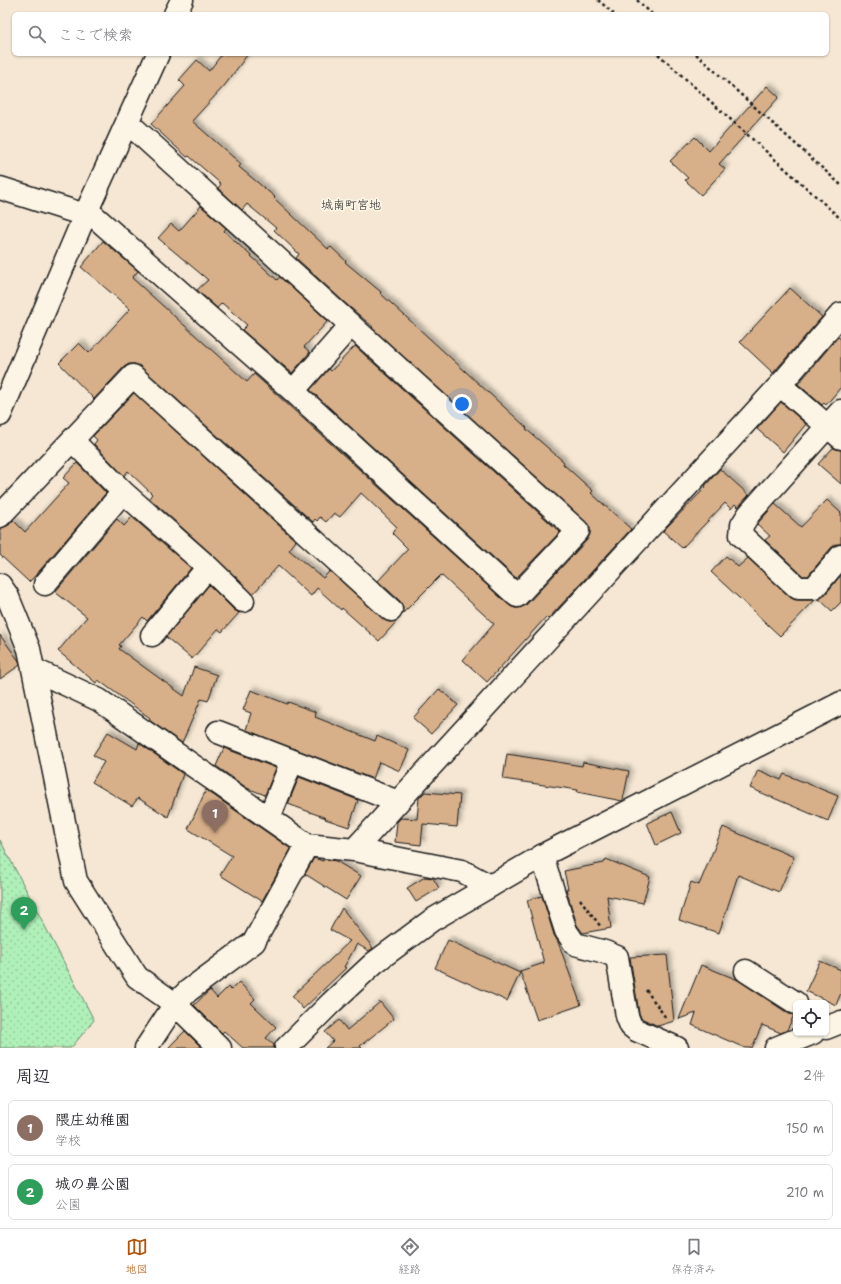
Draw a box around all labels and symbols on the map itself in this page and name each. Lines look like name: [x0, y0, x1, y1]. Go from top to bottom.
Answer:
district label: 城南町宮地: [321, 197, 381, 213]
your location: [452, 394, 472, 414]
pin: 1: [202, 800, 228, 833]
pin: 2: [11, 897, 37, 930]

